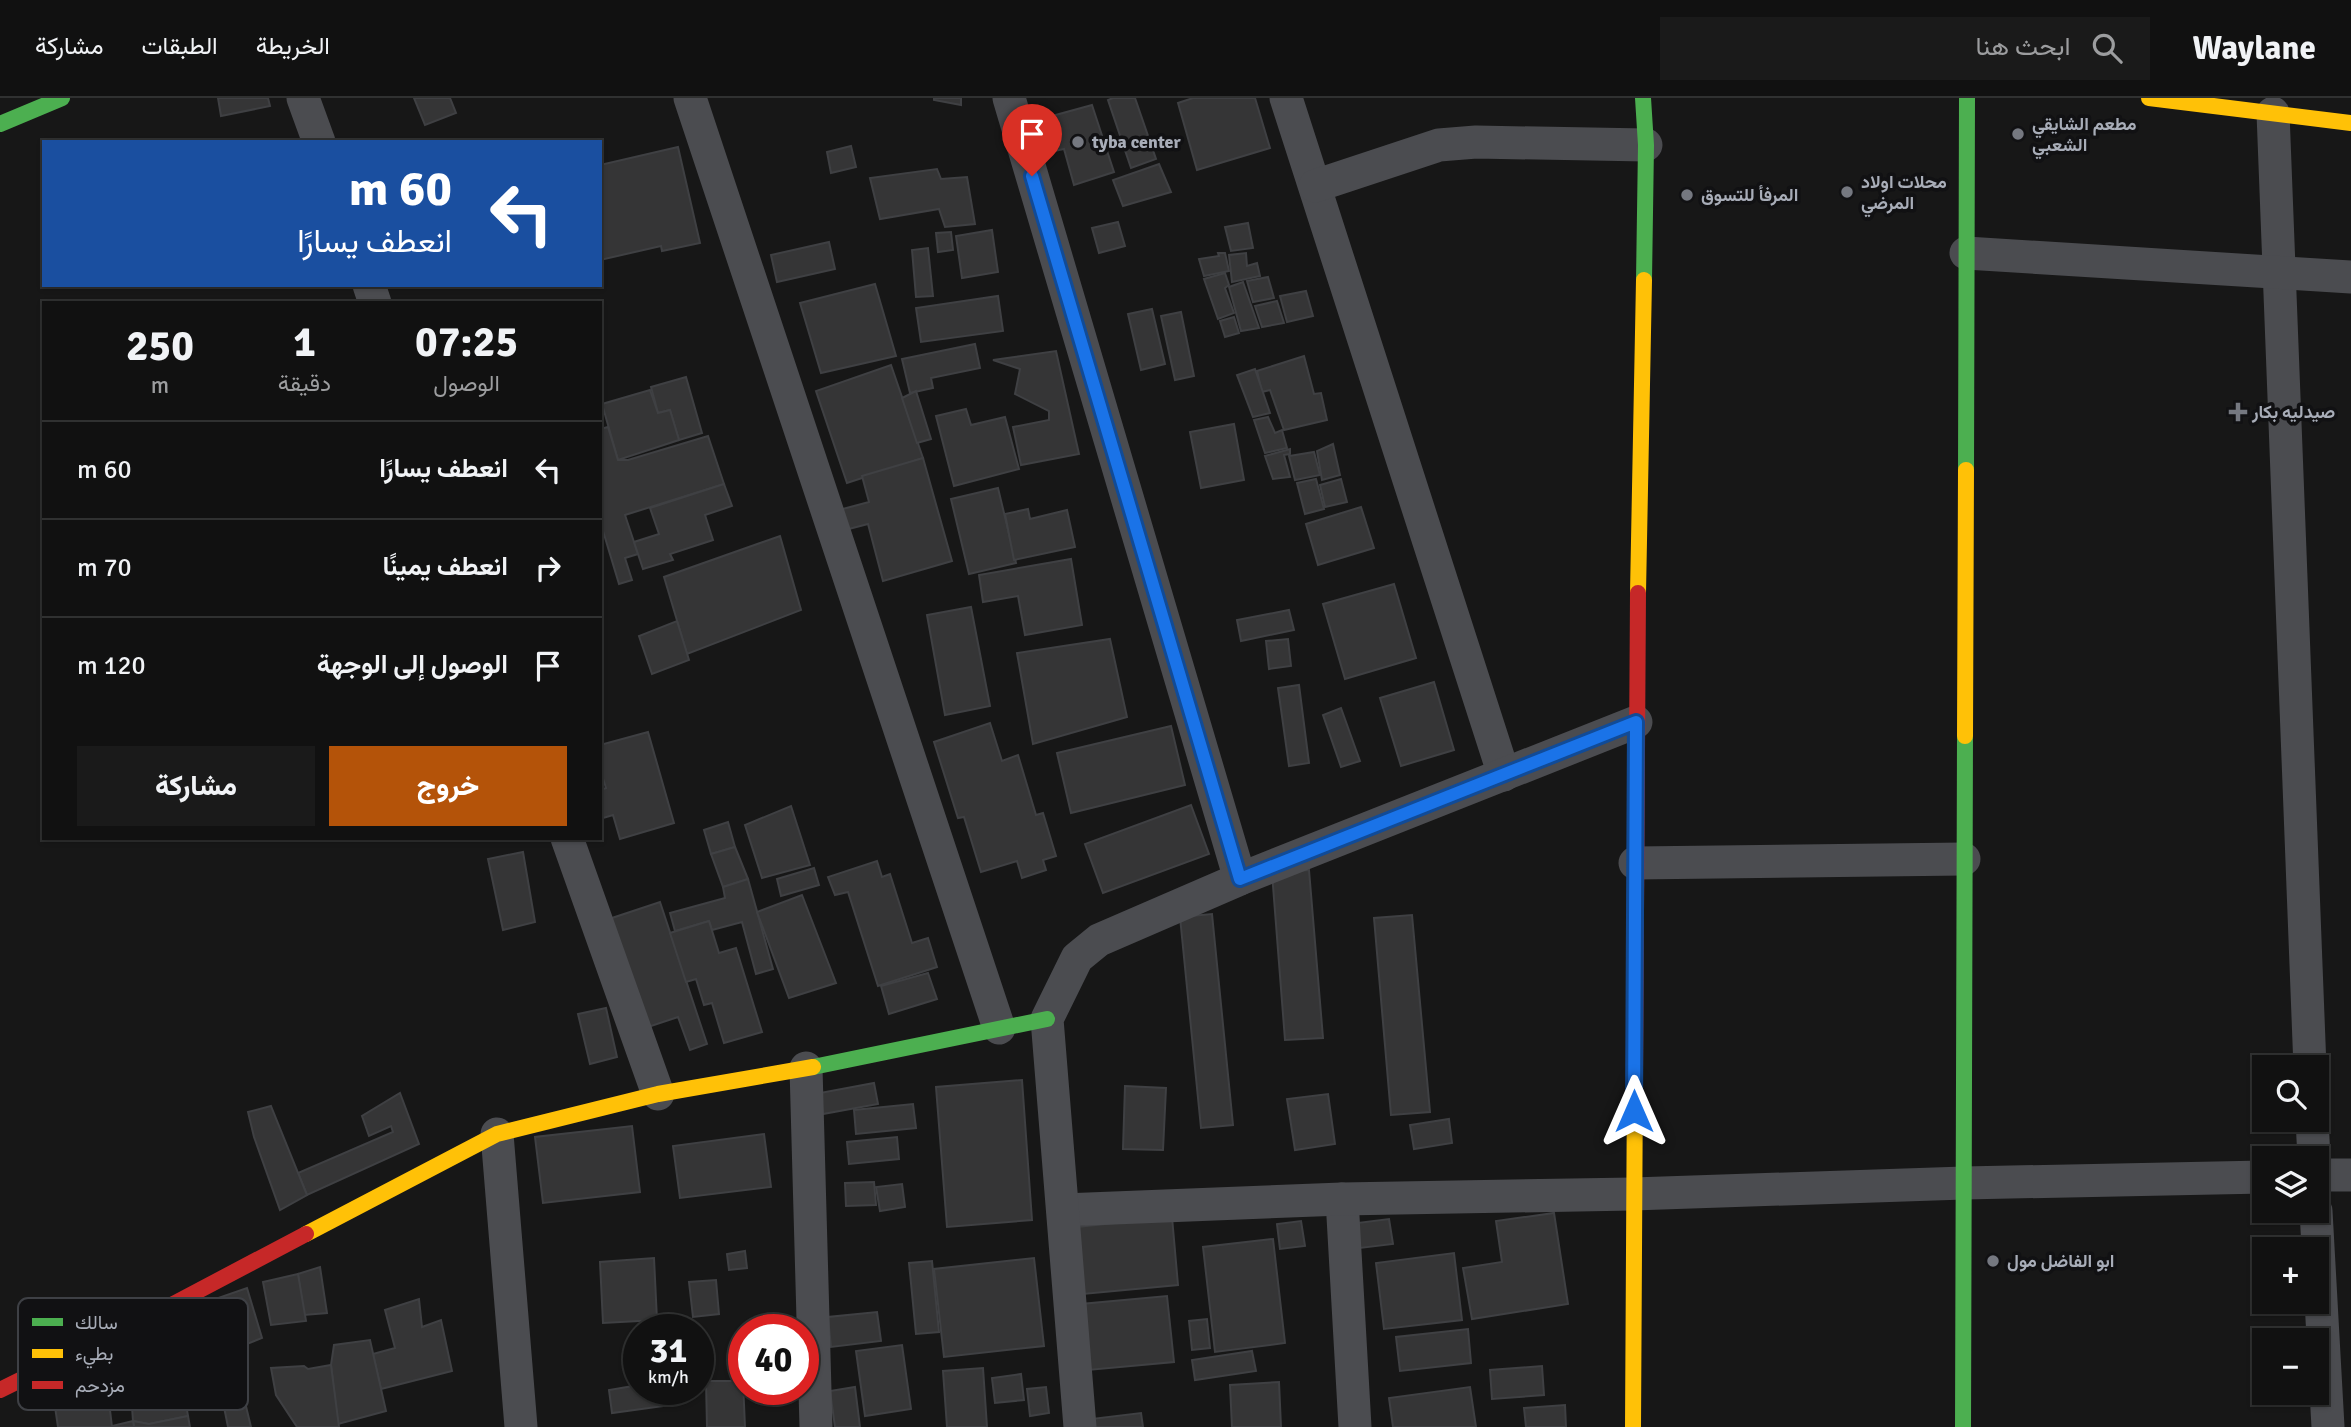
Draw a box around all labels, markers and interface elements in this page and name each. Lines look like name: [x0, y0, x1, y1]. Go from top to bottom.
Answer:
search box: [1660, 17, 2150, 80]
text: Waylane: [2192, 28, 2316, 69]
icon: search: [2088, 29, 2126, 67]
text: مشاركة: [35, 31, 103, 61]
text: الطبقات: [141, 31, 218, 61]
text: الخريطة: [256, 31, 330, 61]
text: ابحث هنا: [1976, 31, 2070, 63]
pin: [1002, 104, 1062, 176]
place label: مطعم الشايقي الشعبي: [2032, 113, 2137, 160]
icon: arrive: [1013, 115, 1051, 153]
marker: مطعم الشايقي الشعبي: [2010, 126, 2026, 142]
place label: tyba center: [1091, 131, 1181, 153]
marker: tyba center: [1070, 134, 1086, 150]
text: 60 m: [349, 159, 452, 219]
icon: left: [476, 168, 567, 259]
place label: محلات اولاد المرضي: [1861, 171, 1947, 218]
place label: المرفأ للتسوق: [1701, 184, 1798, 206]
marker: محلات اولاد المرضي: [1839, 184, 1855, 200]
marker: المرفأ للتسوق: [1679, 187, 1695, 203]
text: انعطف يسارًا: [297, 222, 452, 261]
text: 1: [293, 317, 316, 368]
text: 07:25: [415, 317, 518, 368]
text: 250: [126, 321, 194, 372]
text: دقيقة: [278, 369, 331, 398]
text: الوصول: [433, 369, 500, 398]
text: m: [151, 371, 169, 400]
place label: صيدليه بكار: [2251, 401, 2335, 423]
marker: صيدليه بكار: [2230, 404, 2246, 420]
icon: left: [529, 451, 567, 489]
text: انعطف يسارًا: [379, 453, 508, 485]
text: 60 m: [77, 454, 132, 486]
icon: right: [529, 549, 567, 587]
text: انعطف يمينًا: [382, 551, 508, 583]
text: 70 m: [77, 552, 132, 584]
icon: arrive: [529, 647, 567, 685]
text: الوصول إلى الوجهة: [317, 649, 508, 681]
text: 120 m: [77, 650, 146, 682]
button: مشاركة: [77, 746, 315, 826]
button: خروج: [329, 746, 567, 826]
map controls: [2252, 1055, 2329, 1405]
button: search: [2252, 1055, 2329, 1132]
position arrow: [1597, 1074, 1671, 1148]
button: layers: [2252, 1146, 2329, 1223]
button: +: [2252, 1237, 2329, 1314]
place label: ابو الفاضل مول: [2007, 1250, 2115, 1272]
marker: ابو الفاضل مول: [1985, 1253, 2001, 1269]
legend: [18, 1298, 248, 1410]
text: سالك: [75, 1311, 118, 1335]
speed limit sign: 40: [728, 1314, 819, 1405]
button: −: [2252, 1328, 2329, 1405]
text: 31: [650, 1329, 687, 1372]
text: بطيء: [75, 1342, 113, 1369]
text: km/h: [648, 1366, 689, 1388]
text: مزدحم: [75, 1374, 125, 1398]

